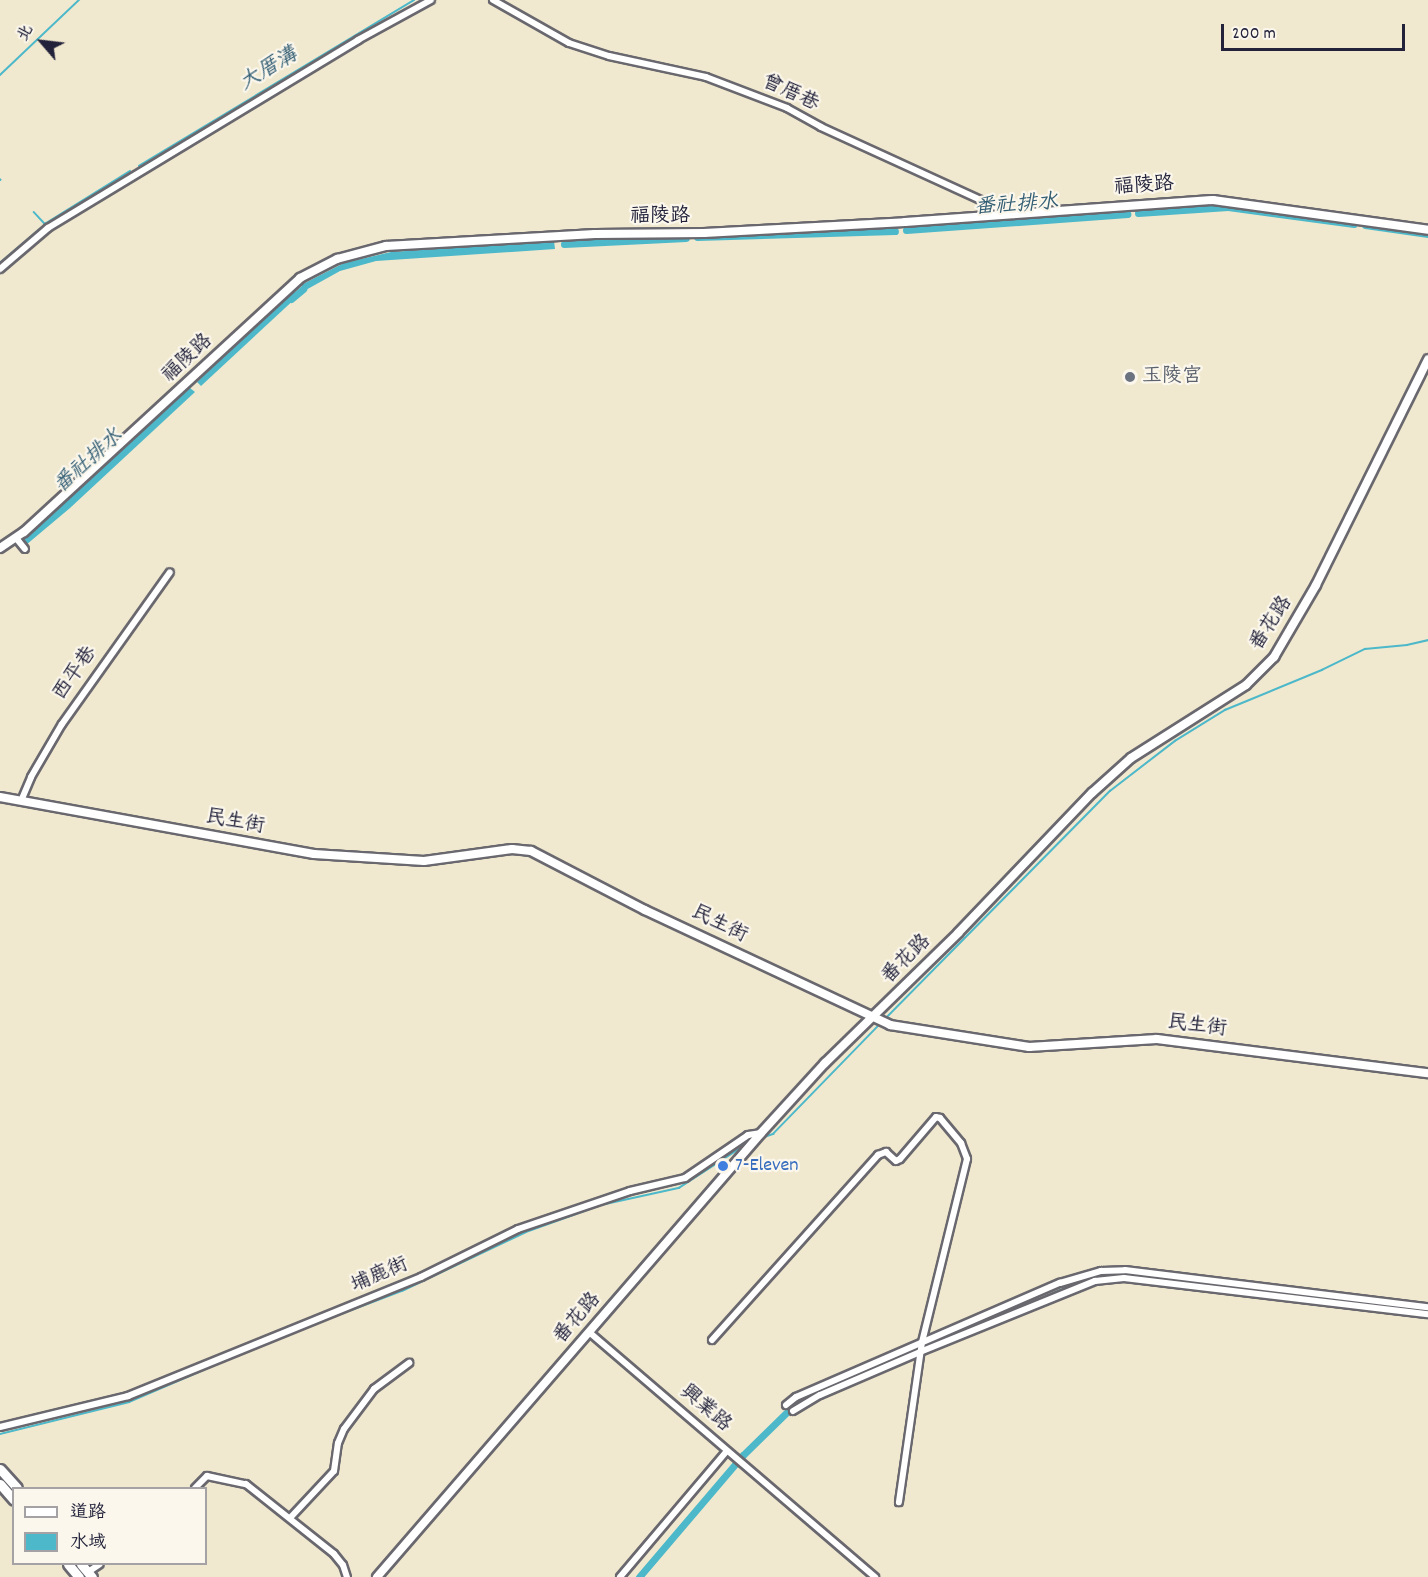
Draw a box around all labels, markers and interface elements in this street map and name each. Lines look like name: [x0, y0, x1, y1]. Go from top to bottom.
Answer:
north arrow: [12, 12, 72, 72]
scale bar: [1224, 12, 1408, 50]
text: 北: [12, 21, 40, 46]
text: 200 m: [1232, 22, 1276, 47]
water label: 大厝溝: [236, 43, 302, 97]
street label: 曾厝巷: [758, 70, 822, 118]
street label: 福陵路: [1113, 173, 1175, 201]
water label: 番社排水: [973, 191, 1059, 221]
street label: 福陵路: [630, 205, 690, 229]
street label: 福陵路: [158, 330, 218, 388]
place label: 玉陵宮: [1142, 365, 1202, 389]
marker: 玉陵宮: [1123, 370, 1137, 384]
water label: 番社排水: [49, 425, 129, 499]
street label: 番花路: [1246, 592, 1298, 656]
street label: 西平巷: [49, 643, 103, 705]
street label: 民生街: [203, 806, 267, 840]
street label: 民生街: [687, 901, 751, 949]
street label: 番花路: [877, 930, 937, 990]
street label: 民生街: [1166, 1011, 1228, 1043]
place label: 7-Eleven: [735, 1154, 799, 1178]
marker: 7-Eleven: [716, 1159, 730, 1173]
street label: 埔鹿街: [348, 1253, 412, 1299]
street label: 番花路: [549, 1288, 607, 1350]
street label: 興業路: [674, 1380, 736, 1438]
legend: [12, 1487, 207, 1565]
text: 道路: [70, 1501, 106, 1526]
text: 水域: [70, 1531, 106, 1556]

